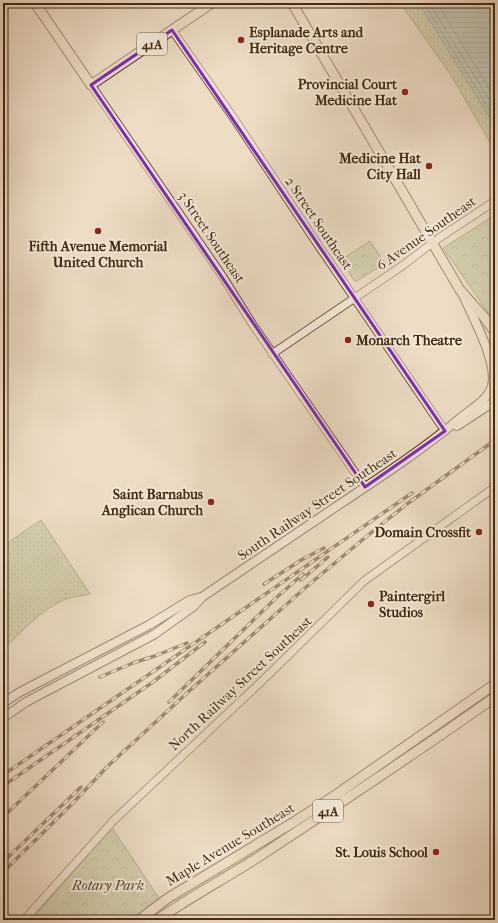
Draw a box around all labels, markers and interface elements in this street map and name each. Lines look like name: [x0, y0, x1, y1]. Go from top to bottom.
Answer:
place label: Esplanade Arts and Heritage Centre: [249, 24, 364, 57]
road number: 41A: [137, 33, 167, 55]
marker: Esplanade Arts and Heritage Centre: [236, 35, 246, 45]
place label: Provincial Court Medicine Hat: [298, 76, 398, 109]
marker: Provincial Court Medicine Hat: [400, 87, 410, 97]
place label: Medicine Hat City Hall: [338, 150, 422, 183]
marker: Medicine Hat City Hall: [424, 161, 434, 171]
street label: 2 Street Southeast: [281, 174, 356, 273]
street label: 3 Street Southeast: [175, 188, 249, 286]
street label: 6 Avenue Southeast: [373, 193, 479, 274]
marker: Fifth Avenue Memorial United Church: [93, 226, 103, 236]
place label: Fifth Avenue Memorial United Church: [28, 238, 168, 271]
place label: Monarch Theatre: [355, 332, 462, 349]
marker: Monarch Theatre: [343, 335, 353, 345]
street label: South Railway Street Southeast: [235, 445, 400, 564]
place label: Saint Barnabus Anglican Church: [101, 486, 204, 519]
marker: Saint Barnabus Anglican Church: [206, 497, 216, 507]
place label: Domain Crossfit: [374, 524, 472, 541]
marker: Domain Crossfit: [474, 527, 484, 537]
place label: Paintergirl Studios: [379, 588, 445, 621]
marker: Paintergirl Studios: [366, 599, 376, 609]
street label: North Railway Street Southeast: [165, 613, 315, 754]
street label: Maple Avenue Southeast: [163, 799, 298, 890]
road number: 41A: [313, 800, 343, 822]
place label: St. Louis School: [335, 844, 428, 861]
marker: St. Louis School: [431, 847, 441, 857]
park label: Rotary Park: [71, 877, 144, 894]

